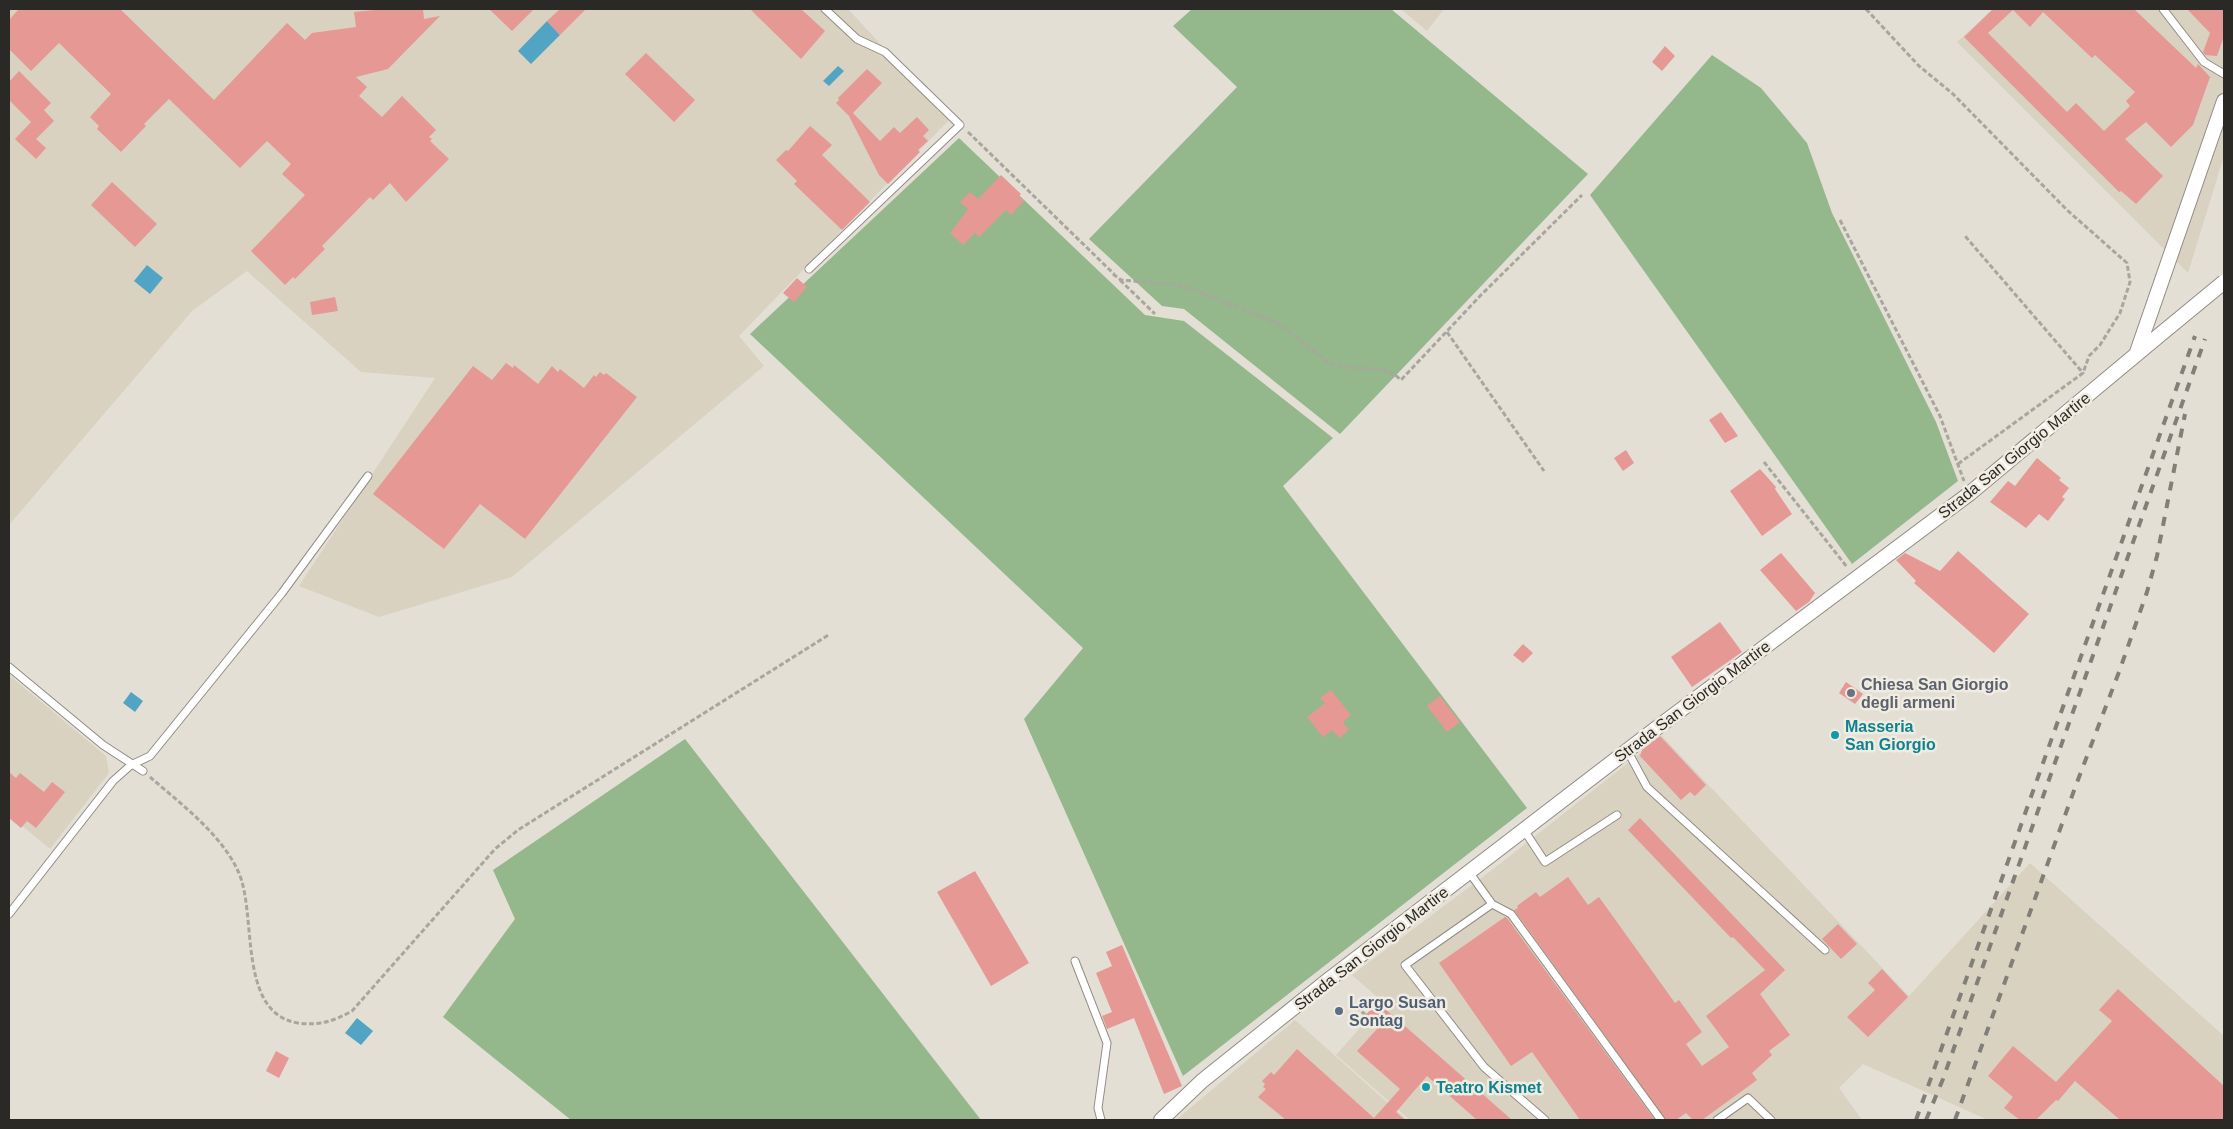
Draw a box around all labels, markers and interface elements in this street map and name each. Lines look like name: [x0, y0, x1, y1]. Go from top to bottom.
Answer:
street label: Strada San Giorgio Martire: [1935, 389, 2094, 522]
street label: Strada San Giorgio Martire: [1611, 637, 1773, 765]
place label: Chiesa San Giorgio degli armeni: [1861, 676, 2009, 711]
marker: Chiesa San Giorgio degli armeni: [1845, 687, 1857, 699]
place label: Masseria San Giorgio: [1845, 718, 1936, 753]
marker: Masseria San Giorgio: [1829, 729, 1841, 741]
street label: Strada San Giorgio Martire: [1291, 883, 1452, 1014]
place label: Largo Susan Sontag: [1349, 994, 1446, 1029]
marker: Largo Susan Sontag: [1333, 1005, 1345, 1017]
place label: Teatro Kismet: [1436, 1079, 1542, 1096]
marker: Teatro Kismet: [1420, 1081, 1432, 1093]

